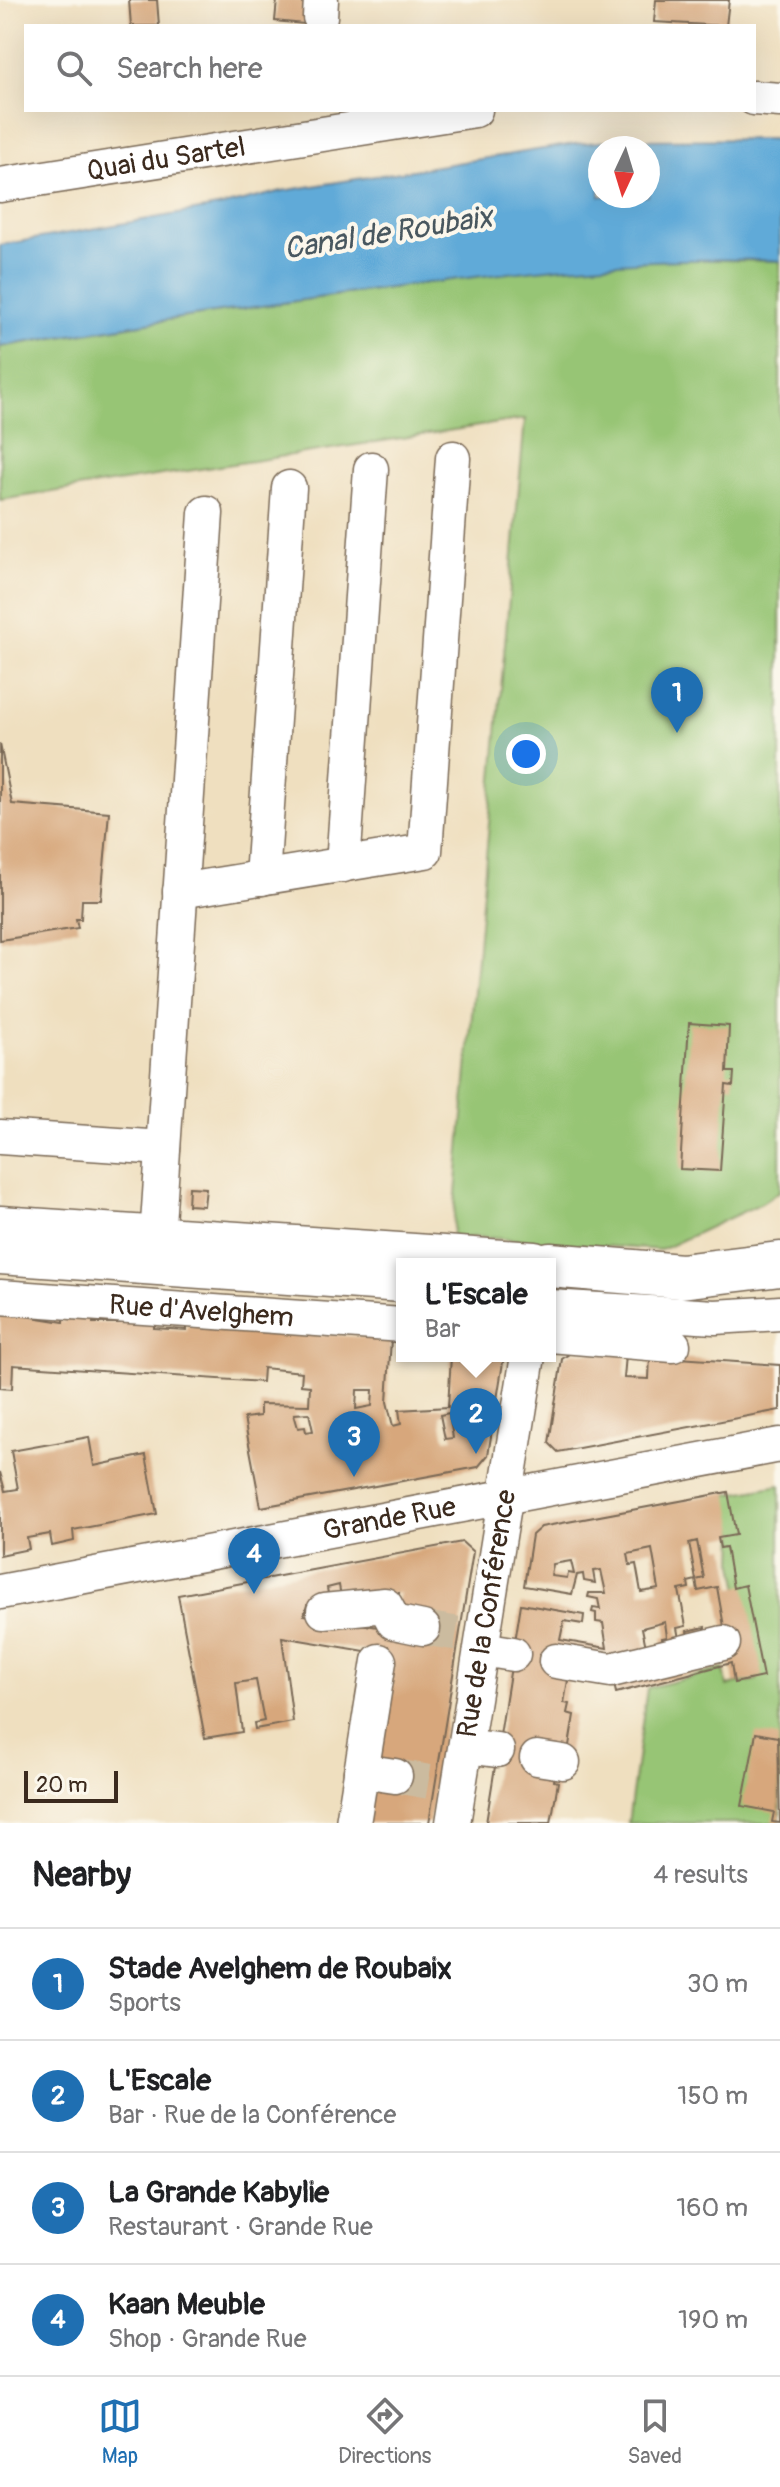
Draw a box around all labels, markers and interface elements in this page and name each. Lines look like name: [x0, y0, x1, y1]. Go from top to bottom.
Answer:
search box: [24, 24, 756, 112]
icon: search: [52, 46, 96, 90]
text: Search here: [116, 50, 263, 87]
street label: Quai du Sartel: [84, 129, 248, 189]
north arrow: [588, 136, 660, 208]
water label: Canal de Roubaix: [281, 198, 498, 268]
pin: 1: [651, 667, 703, 733]
your location: [506, 734, 546, 774]
popup: [396, 1258, 556, 1362]
text: L'Escale: [425, 1276, 528, 1313]
street label: Rue d'Avelghem: [108, 1287, 295, 1335]
text: Bar: [425, 1313, 461, 1345]
pin: 2: [450, 1388, 502, 1454]
pin: 3: [328, 1411, 380, 1477]
street label: Rue de la Conférence: [449, 1487, 524, 1740]
street label: Grande Rue: [320, 1489, 459, 1548]
pin: 4: [228, 1528, 280, 1594]
scale bar: [24, 1767, 118, 1803]
text: 20 m: [36, 1771, 88, 1799]
text: Nearby: [32, 1854, 131, 1897]
text: 4 results: [653, 1859, 748, 1891]
text: Stade Avelghem de Roubaix: [108, 1950, 452, 1987]
text: 1: [53, 1968, 63, 2000]
text: 30 m: [687, 1968, 748, 2000]
text: Sports: [108, 1987, 181, 2019]
text: L'Escale: [108, 2062, 211, 2099]
text: 2: [51, 2080, 65, 2112]
text: 150 m: [677, 2080, 748, 2112]
text: Bar · Rue de la Conférence: [108, 2099, 396, 2131]
text: La Grande Kabylie: [108, 2174, 329, 2211]
text: 3: [51, 2192, 65, 2224]
text: 160 m: [676, 2192, 748, 2224]
text: Restaurant · Grande Rue: [108, 2211, 373, 2243]
text: Kaan Meuble: [108, 2286, 265, 2323]
text: 4: [50, 2304, 66, 2336]
text: 190 m: [678, 2304, 748, 2336]
text: Shop · Grande Rue: [108, 2323, 306, 2355]
tab: Map: [98, 2394, 142, 2470]
tab: Directions: [338, 2394, 431, 2470]
tab: Saved: [627, 2394, 682, 2470]

